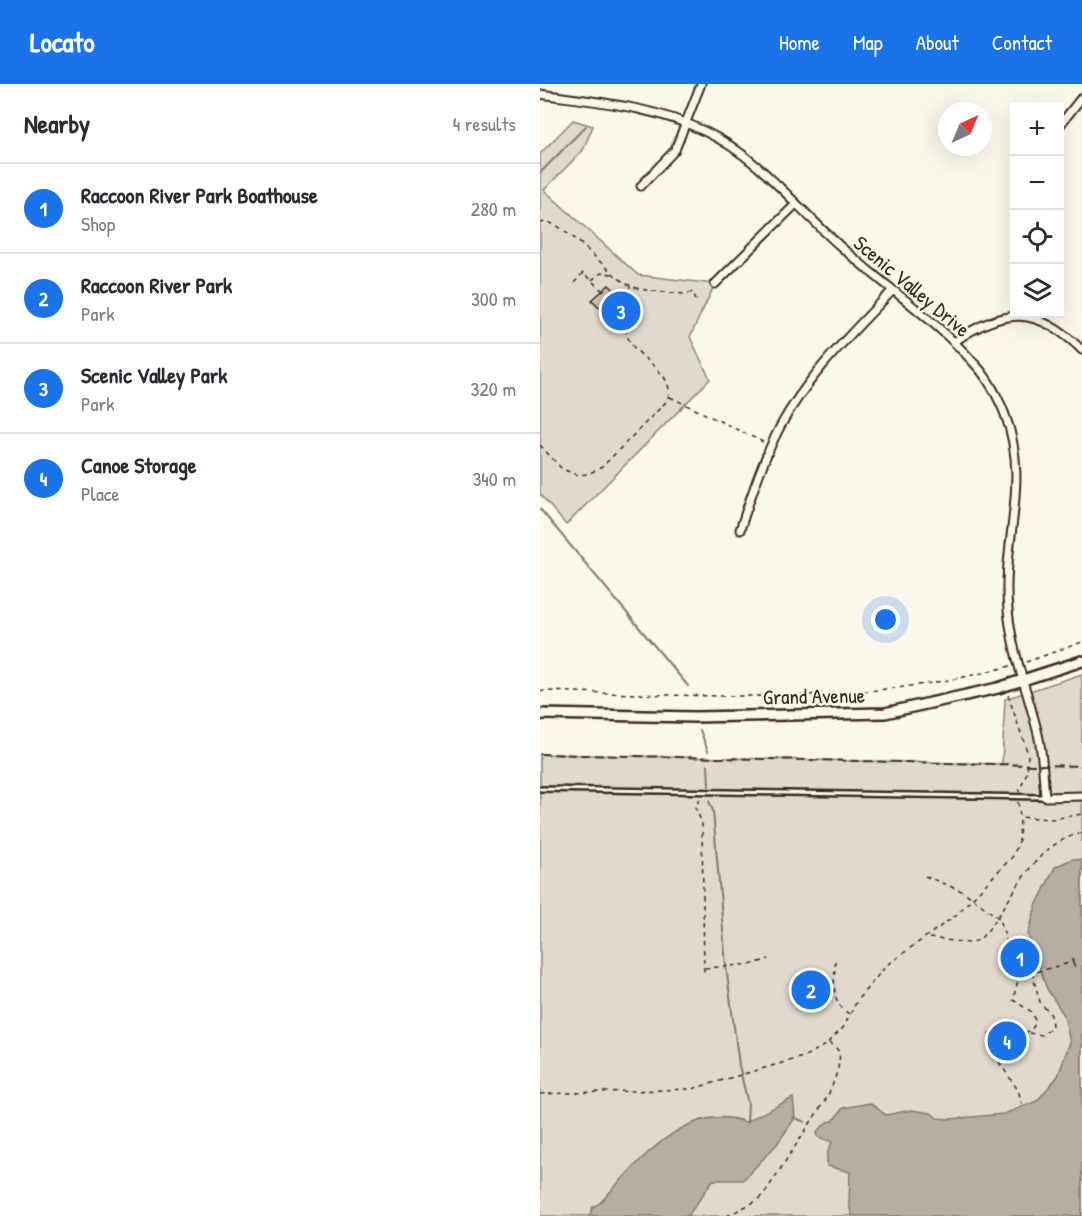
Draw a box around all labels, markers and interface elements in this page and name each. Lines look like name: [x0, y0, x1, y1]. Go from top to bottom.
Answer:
text: Locato: [30, 23, 94, 61]
text: Home: [779, 28, 820, 57]
text: Map: [853, 28, 883, 57]
text: About: [916, 28, 959, 57]
text: Contact: [992, 28, 1052, 57]
north arrow: [938, 102, 992, 156]
map controls: [1010, 102, 1064, 318]
button: +: [1010, 102, 1064, 156]
text: Nearby: [24, 106, 90, 141]
text: 4 results: [453, 110, 516, 137]
button: −: [1010, 156, 1064, 210]
text: Raccoon River Park Boathouse: [81, 180, 318, 210]
text: 1: [40, 195, 47, 222]
text: 280 m: [471, 195, 516, 222]
text: Shop: [81, 210, 115, 237]
button: locate: [1010, 210, 1064, 264]
street label: Scenic Valley Drive: [848, 229, 976, 343]
button: layers: [1010, 264, 1064, 318]
text: Raccoon River Park: [81, 270, 232, 300]
text: 2: [39, 285, 48, 312]
text: 300 m: [471, 285, 516, 312]
pin: 3: [602, 288, 640, 334]
text: Park: [81, 300, 114, 327]
text: Scenic Valley Park: [81, 360, 227, 390]
text: 3: [39, 375, 48, 402]
text: 320 m: [471, 375, 516, 402]
text: Park: [81, 390, 114, 417]
text: Canoe Storage: [81, 450, 196, 480]
text: 4: [40, 465, 47, 492]
text: 340 m: [472, 465, 516, 492]
text: Place: [81, 480, 120, 507]
your location: [871, 605, 900, 634]
street label: Grand Avenue: [763, 681, 865, 711]
pin: 1: [1000, 936, 1040, 980]
pin: 2: [792, 968, 830, 1012]
pin: 4: [988, 1018, 1026, 1064]

